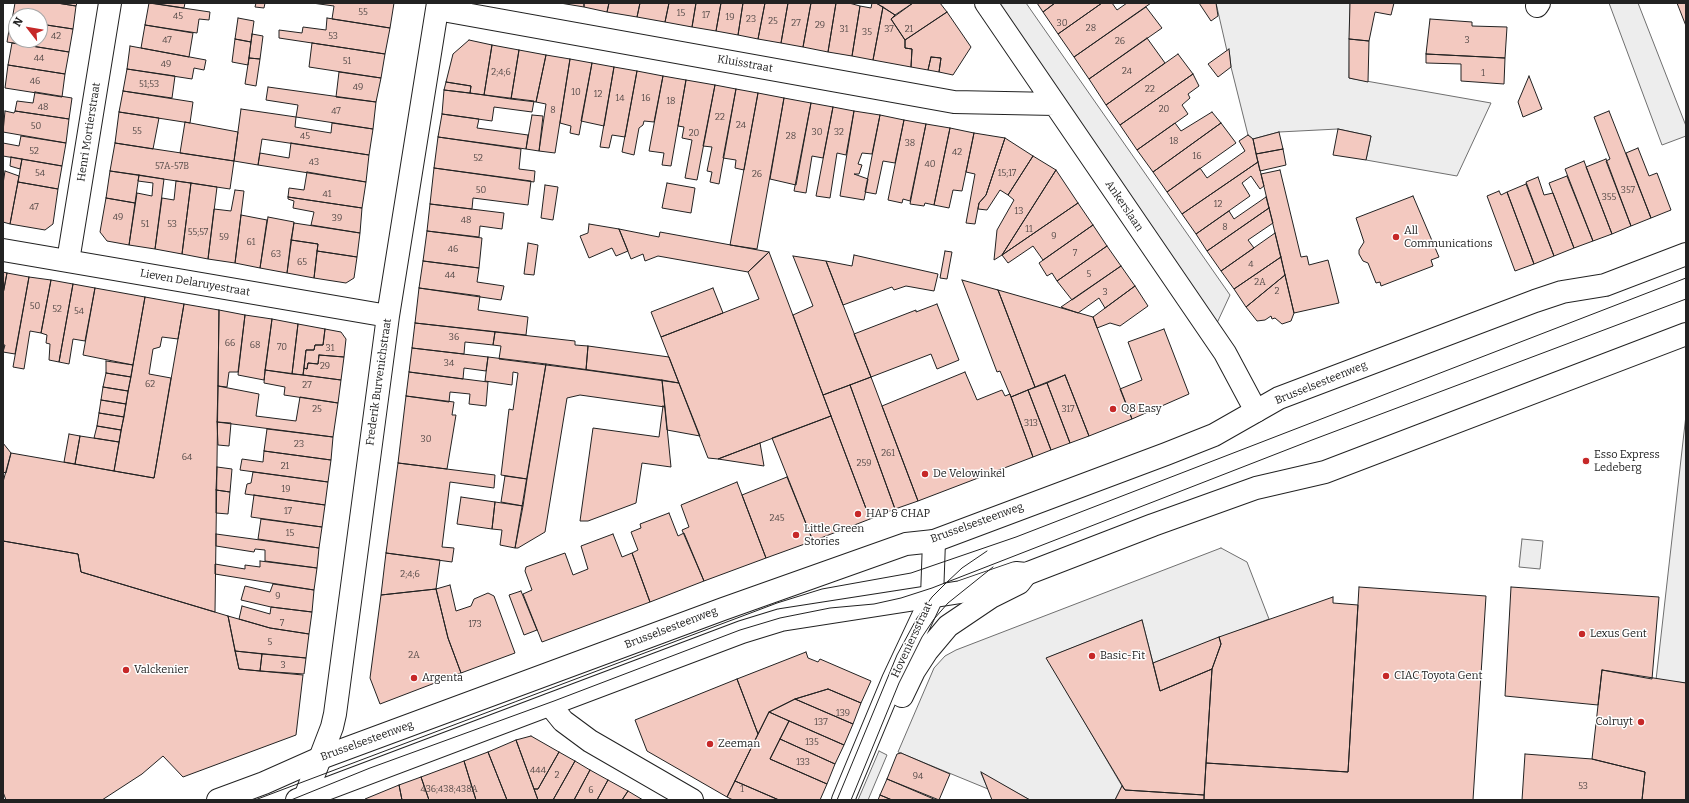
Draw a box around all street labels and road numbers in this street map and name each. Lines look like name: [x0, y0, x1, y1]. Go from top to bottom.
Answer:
street label: Kluisstraat: [716, 53, 774, 75]
street label: Henri Mortierstraat: [75, 81, 103, 183]
street label: Ankerslaan: [1102, 178, 1146, 234]
street label: Lieven Delaruyestraat: [139, 267, 251, 299]
street label: Frederik Burvenichstraat: [364, 318, 394, 446]
street label: Brusselsesteenweg: [1273, 359, 1369, 407]
street label: Brusselsesteenweg: [929, 500, 1025, 546]
street label: Hoveniersstraat: [889, 600, 935, 680]
street label: Brusselsesteenweg: [623, 604, 719, 652]
street label: Brusselsesteenweg: [319, 718, 415, 764]

